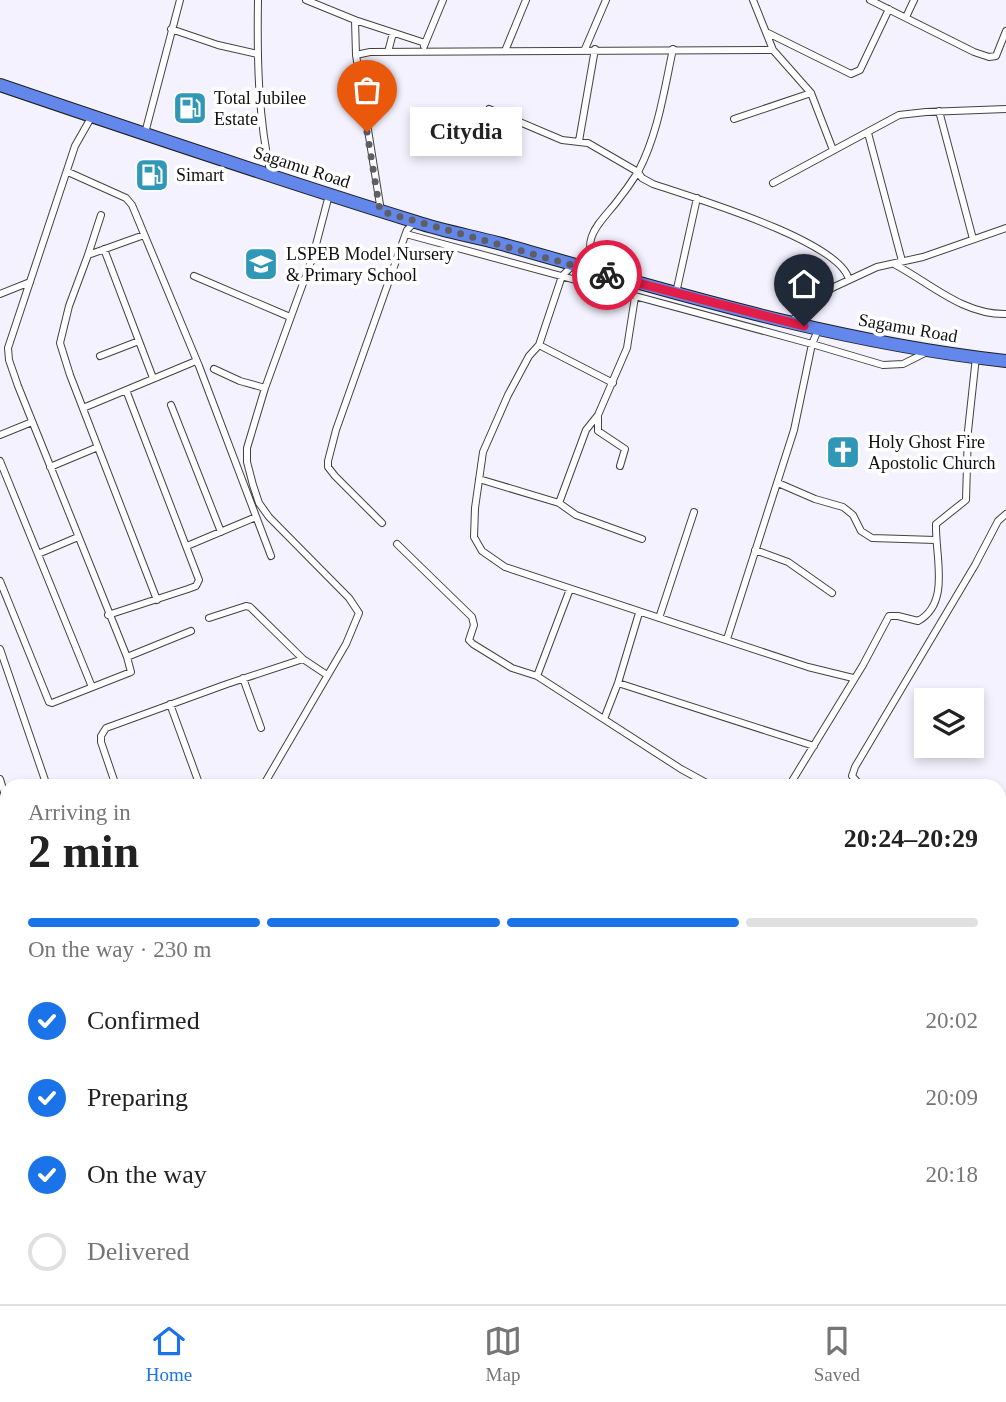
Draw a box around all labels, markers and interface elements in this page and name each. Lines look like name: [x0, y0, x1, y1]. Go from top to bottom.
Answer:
pin: [337, 60, 397, 132]
icon: bag: [348, 71, 386, 109]
place label: Total Jubilee Estate: [214, 88, 306, 129]
fuel station icon: Total Jubilee Estate: [171, 89, 209, 127]
callout: Citydia: [409, 108, 521, 156]
text: Citydia: [430, 119, 502, 144]
street label: Sagamu Road: [251, 142, 353, 192]
fuel station icon: Simart: [133, 156, 171, 194]
place label: Simart: [176, 165, 224, 185]
courier: [572, 240, 642, 310]
place label: LSPEB Model Nursery & Primary School: [286, 244, 454, 285]
school or university icon: LSPEB Model Nursery & Primary School: [242, 245, 280, 283]
pin: [774, 254, 834, 326]
icon: bike: [588, 256, 626, 294]
icon: home: [785, 265, 823, 303]
street label: Sagamu Road: [857, 309, 959, 347]
place label: Holy Ghost Fire Apostolic Church: [868, 432, 996, 473]
church icon: Holy Ghost Fire Apostolic Church: [824, 433, 862, 471]
map controls: [914, 688, 984, 758]
button: layers: [914, 688, 984, 758]
text: Arriving in: [28, 800, 131, 825]
text: 20:24–20:29: [844, 824, 978, 853]
text: 2 min: [28, 826, 139, 877]
text: On the way · 230 m: [28, 937, 211, 962]
icon: check: [28, 1002, 66, 1040]
text: Confirmed: [87, 1006, 200, 1035]
text: 20:02: [926, 1008, 978, 1033]
icon: check: [28, 1079, 66, 1117]
text: Preparing: [87, 1083, 188, 1112]
text: 20:09: [926, 1085, 978, 1110]
icon: check: [28, 1156, 66, 1194]
text: On the way: [87, 1160, 207, 1189]
text: 20:18: [926, 1162, 978, 1187]
text: Delivered: [87, 1237, 190, 1266]
tab: Home: [146, 1322, 192, 1386]
tab: Map: [484, 1322, 522, 1386]
tab: Saved: [814, 1322, 860, 1386]

